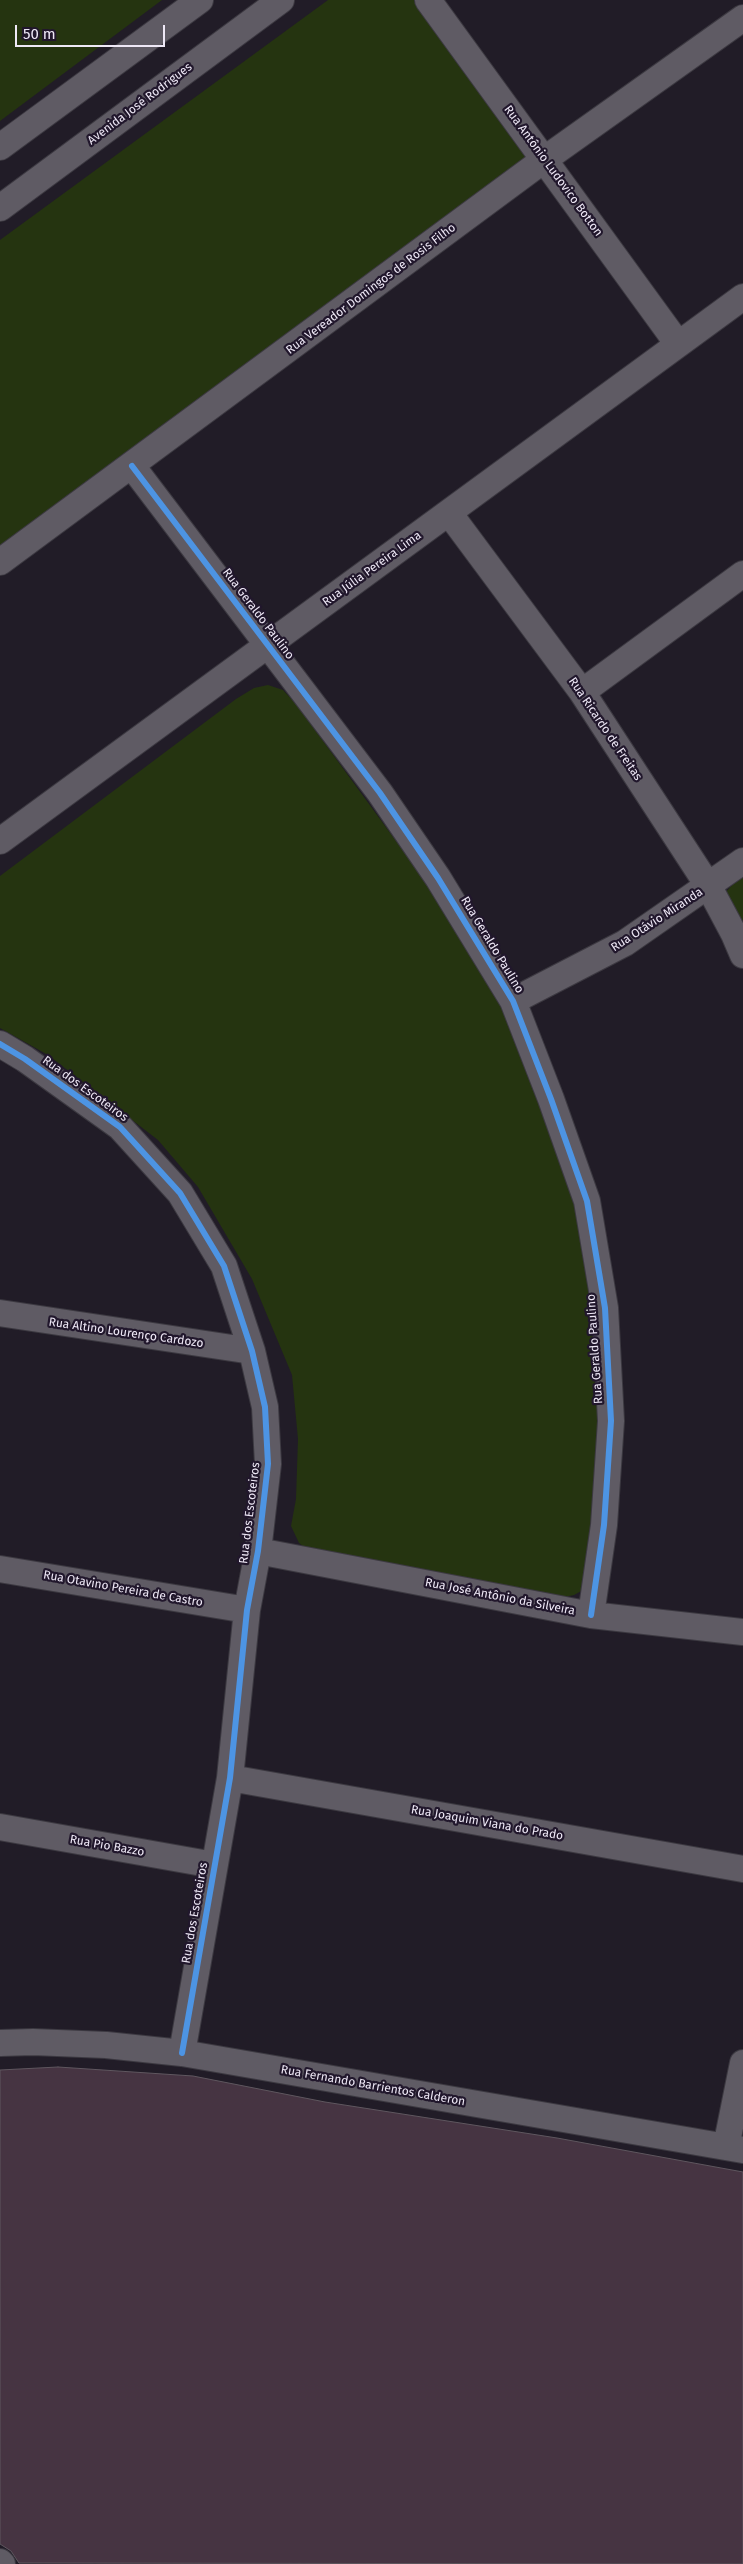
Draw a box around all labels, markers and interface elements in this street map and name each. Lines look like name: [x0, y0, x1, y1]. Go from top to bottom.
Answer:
scale bar: [18, 15, 168, 47]
text: 50 m: [23, 25, 56, 43]
street label: Avenida José Rodrigues: [85, 60, 195, 148]
street label: Rua Antônio Ludovico Botton: [501, 103, 605, 239]
street label: Rua Vereador Domingos de Rosis Filho: [283, 221, 459, 357]
street label: Rua Júlia Pereira Lima: [320, 528, 424, 610]
street label: Rua Geraldo Paulino: [219, 566, 297, 662]
street label: Rua Ricardo de Freitas: [565, 675, 645, 783]
street label: Rua Otávio Miranda: [608, 885, 706, 955]
street label: Rua Geraldo Paulino: [457, 894, 527, 996]
street label: Rua dos Escoteiros: [39, 1053, 131, 1125]
street label: Rua Geraldo Paulino: [584, 1293, 606, 1405]
street label: Rua Altino Lourenço Cardozo: [48, 1315, 204, 1351]
street label: Rua dos Escoteiros: [237, 1461, 263, 1565]
street label: Rua Otavino Pereira de Castro: [42, 1568, 204, 1610]
street label: Rua José Antônio da Silveira: [424, 1575, 576, 1619]
street label: Rua Joaquim Viana do Prado: [410, 1803, 564, 1843]
street label: Rua Pio Bazzo: [68, 1832, 146, 1860]
street label: Rua dos Escoteiros: [179, 1861, 211, 1965]
street label: Rua Fernando Barrientos Calderon: [280, 2063, 466, 2109]

